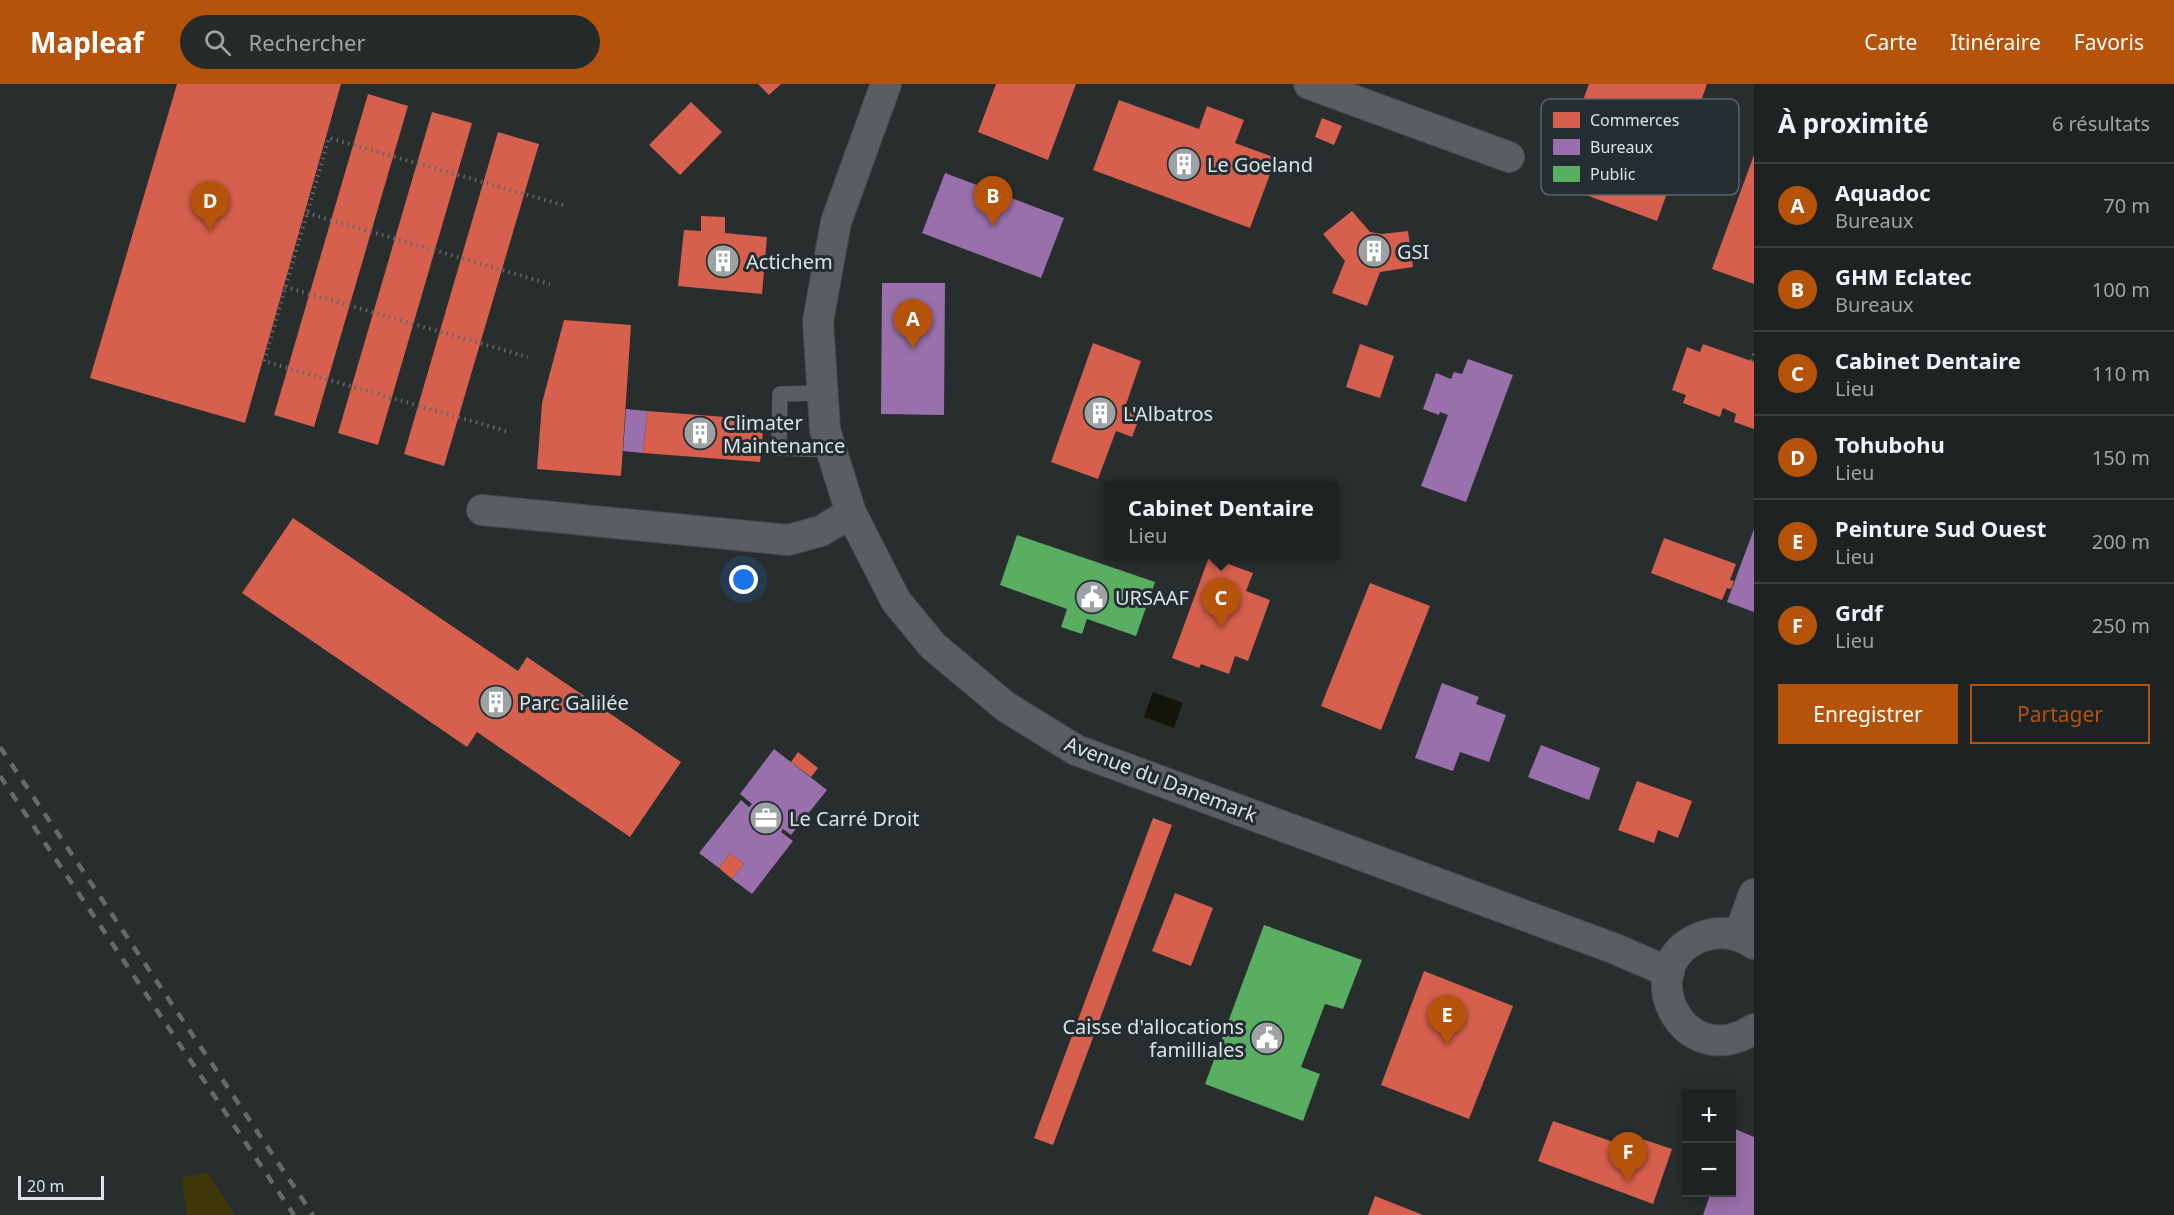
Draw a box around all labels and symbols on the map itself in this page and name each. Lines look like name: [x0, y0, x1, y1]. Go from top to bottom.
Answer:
legend: [1541, 99, 1739, 195]
text: Commerces: [1590, 109, 1679, 131]
text: Bureaux: [1590, 136, 1653, 158]
building icon: Le Goeland: [1166, 146, 1202, 182]
place label: Le Goeland: [1207, 151, 1313, 178]
text: Public: [1590, 163, 1636, 185]
pin: B: [974, 176, 1012, 226]
pin: D: [190, 182, 230, 231]
building icon: GSI: [1356, 233, 1392, 269]
place label: GSI: [1397, 238, 1429, 265]
building icon: Actichem: [705, 243, 741, 279]
place label: Actichem: [746, 248, 833, 275]
pin: A: [894, 300, 932, 349]
building icon: L'Albatros: [1082, 395, 1118, 431]
place label: L'Albatros: [1123, 400, 1213, 427]
place label: Climater Maintenance: [723, 409, 845, 459]
building icon: Climater Maintenance: [682, 415, 718, 451]
your location: [729, 565, 758, 594]
pin: C: [1202, 578, 1240, 628]
public building icon: URSAAF: [1074, 579, 1110, 615]
place label: URSAAF: [1115, 584, 1189, 611]
building icon: Parc Galilée: [478, 684, 514, 720]
place label: Parc Galilée: [519, 689, 629, 716]
street label: Avenue du Danemark: [1061, 730, 1261, 828]
office icon: Le Carré Droit: [748, 800, 784, 836]
place label: Le Carré Droit: [789, 805, 919, 832]
pin: E: [1428, 996, 1466, 1045]
place label: Caisse d'allocations familliales: [1062, 1013, 1244, 1063]
public building icon: Caisse d'allocations familliales: [1249, 1020, 1285, 1056]
pin: F: [1608, 1132, 1648, 1182]
scale bar: [18, 1173, 104, 1200]

